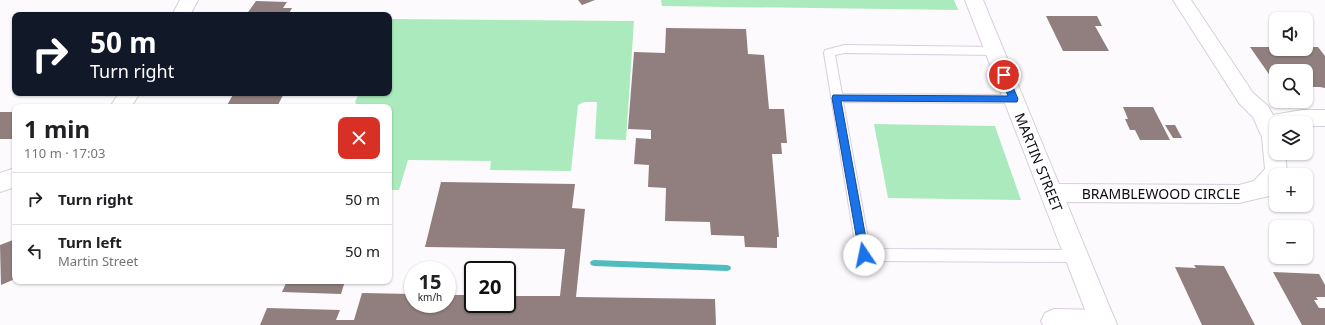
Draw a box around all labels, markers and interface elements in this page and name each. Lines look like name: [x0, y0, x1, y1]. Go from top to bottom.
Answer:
map controls: [1269, 12, 1313, 264]
button: sound: [1269, 12, 1313, 56]
text: 50 m: [90, 23, 157, 61]
icon: right: [24, 28, 76, 80]
pin: [987, 58, 1021, 92]
text: Turn right: [90, 59, 174, 83]
icon: arrive: [993, 64, 1015, 86]
button: search: [1269, 64, 1313, 108]
street label: MARTIN STREET: [1011, 110, 1067, 214]
text: 1 min: [24, 112, 90, 145]
button: layers: [1269, 116, 1313, 160]
button: close: [338, 117, 380, 159]
text: 110 m · 17:03: [24, 144, 105, 162]
button: +: [1269, 168, 1313, 212]
street label: BRAMBLEWOOD CIRCLE: [1082, 184, 1240, 203]
icon: right: [24, 188, 46, 210]
text: Turn right: [58, 189, 133, 209]
text: 50 m: [345, 189, 380, 209]
button: −: [1269, 220, 1313, 264]
text: Turn left: [58, 232, 122, 252]
position arrow: [843, 234, 885, 276]
icon: left: [24, 240, 46, 262]
text: 50 m: [345, 241, 380, 261]
text: Martin Street: [58, 252, 138, 270]
speed limit sign: 20: [464, 261, 516, 313]
text: 15: [419, 268, 441, 295]
text: km/h: [418, 290, 442, 304]

